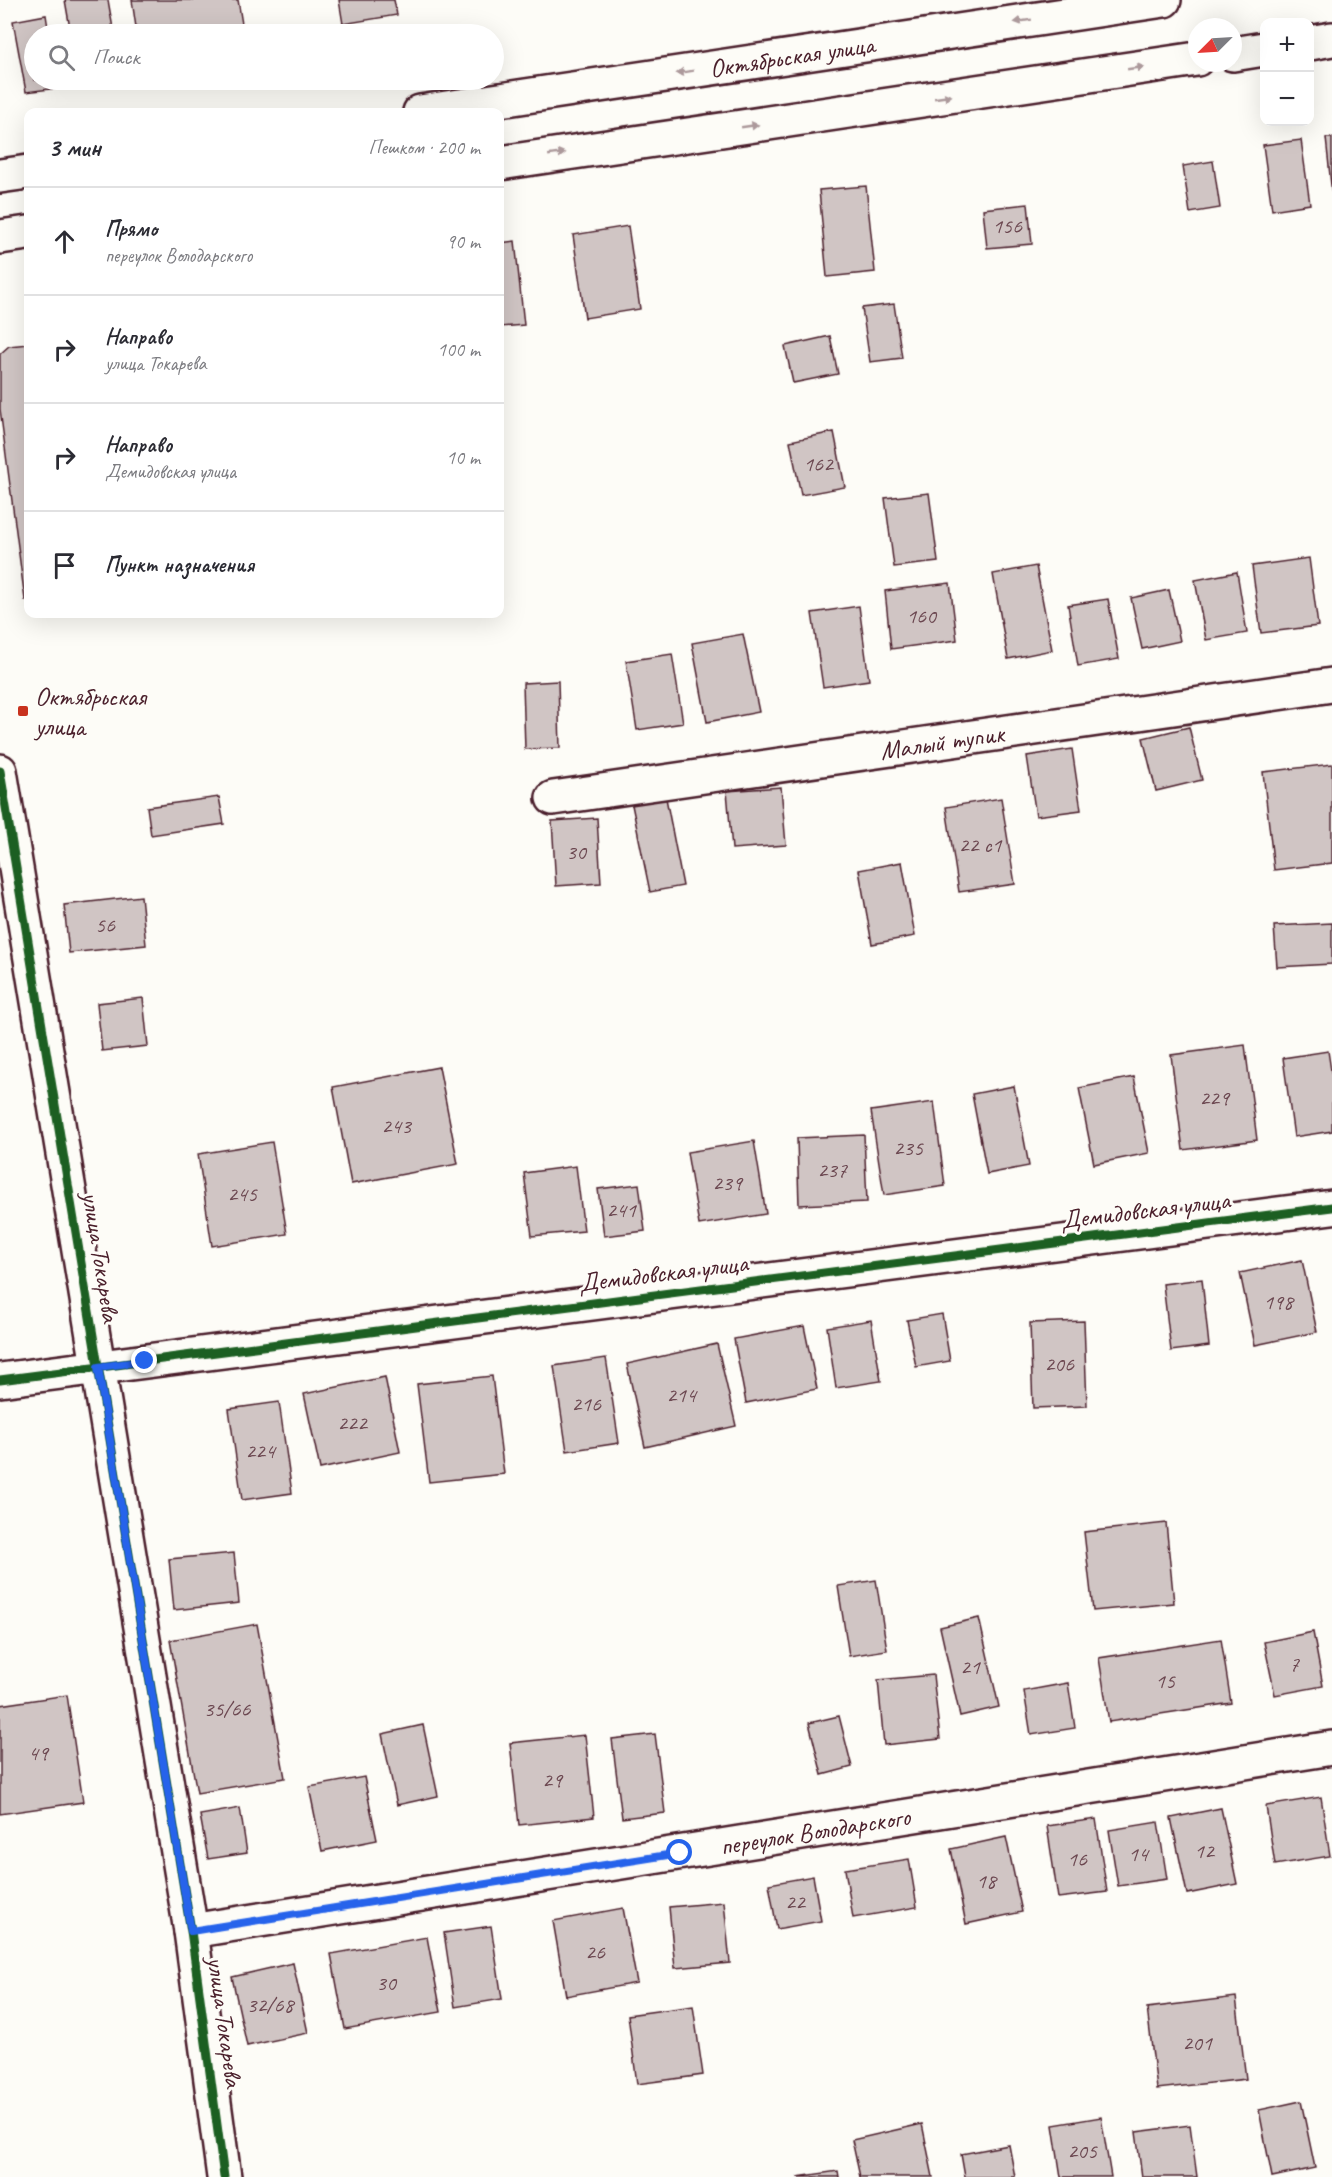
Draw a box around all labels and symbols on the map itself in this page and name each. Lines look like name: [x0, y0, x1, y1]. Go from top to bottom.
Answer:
one-way arrow: [1013, 17, 1032, 26]
north arrow: [1188, 18, 1242, 72]
street label: Октябрьская улица: [707, 27, 879, 85]
one-way arrow: [1127, 64, 1146, 73]
one-way arrow: [675, 68, 694, 77]
one-way arrow: [934, 92, 953, 101]
one-way arrow: [741, 121, 760, 130]
one-way arrow: [548, 150, 567, 159]
house number: 156: [992, 212, 1023, 240]
house number: 162: [803, 450, 835, 478]
house number: 160: [906, 602, 938, 630]
place label: Октябрьская улица: [33, 680, 148, 743]
marker: Октябрьская улица: [16, 704, 30, 718]
street label: Малый тупик: [878, 716, 1008, 767]
house number: 22 с1: [959, 831, 1003, 859]
house number: 30: [566, 838, 588, 866]
house number: 56: [95, 911, 116, 939]
house number: 229: [1199, 1084, 1231, 1112]
house number: 243: [381, 1112, 413, 1140]
house number: 235: [893, 1134, 924, 1162]
house number: 237: [817, 1156, 848, 1184]
house number: 239: [712, 1169, 744, 1197]
house number: 245: [227, 1180, 258, 1208]
street label: Демидовская улица: [1058, 1183, 1233, 1237]
street label: улица Токарева: [74, 1187, 128, 1326]
house number: 241: [606, 1196, 637, 1224]
street label: Демидовская улица: [576, 1246, 751, 1300]
house number: 198: [1263, 1288, 1295, 1316]
route end: [131, 1347, 157, 1373]
house number: 206: [1044, 1350, 1075, 1378]
house number: 214: [666, 1381, 698, 1409]
house number: 216: [571, 1390, 602, 1418]
house number: 222: [337, 1409, 369, 1437]
house number: 224: [245, 1437, 277, 1465]
house number: 7: [1289, 1650, 1300, 1678]
house number: 21: [960, 1653, 981, 1681]
house number: 15: [1155, 1667, 1176, 1695]
house number: 35/66: [204, 1695, 252, 1723]
house number: 49: [28, 1739, 50, 1767]
house number: 29: [542, 1766, 564, 1794]
street label: переулок Володарского: [718, 1799, 914, 1862]
house number: 12: [1194, 1837, 1216, 1865]
route start: [666, 1839, 692, 1865]
house number: 14: [1128, 1840, 1150, 1868]
house number: 16: [1067, 1845, 1088, 1873]
house number: 18: [976, 1867, 998, 1895]
house number: 22: [785, 1888, 807, 1916]
house number: 26: [585, 1938, 606, 1966]
street label: улица Токарева: [199, 1953, 251, 2091]
house number: 30: [376, 1969, 398, 1997]
house number: 32/68: [247, 1991, 296, 2019]
house number: 201: [1182, 2029, 1213, 2057]
house number: 205: [1067, 2137, 1098, 2165]

